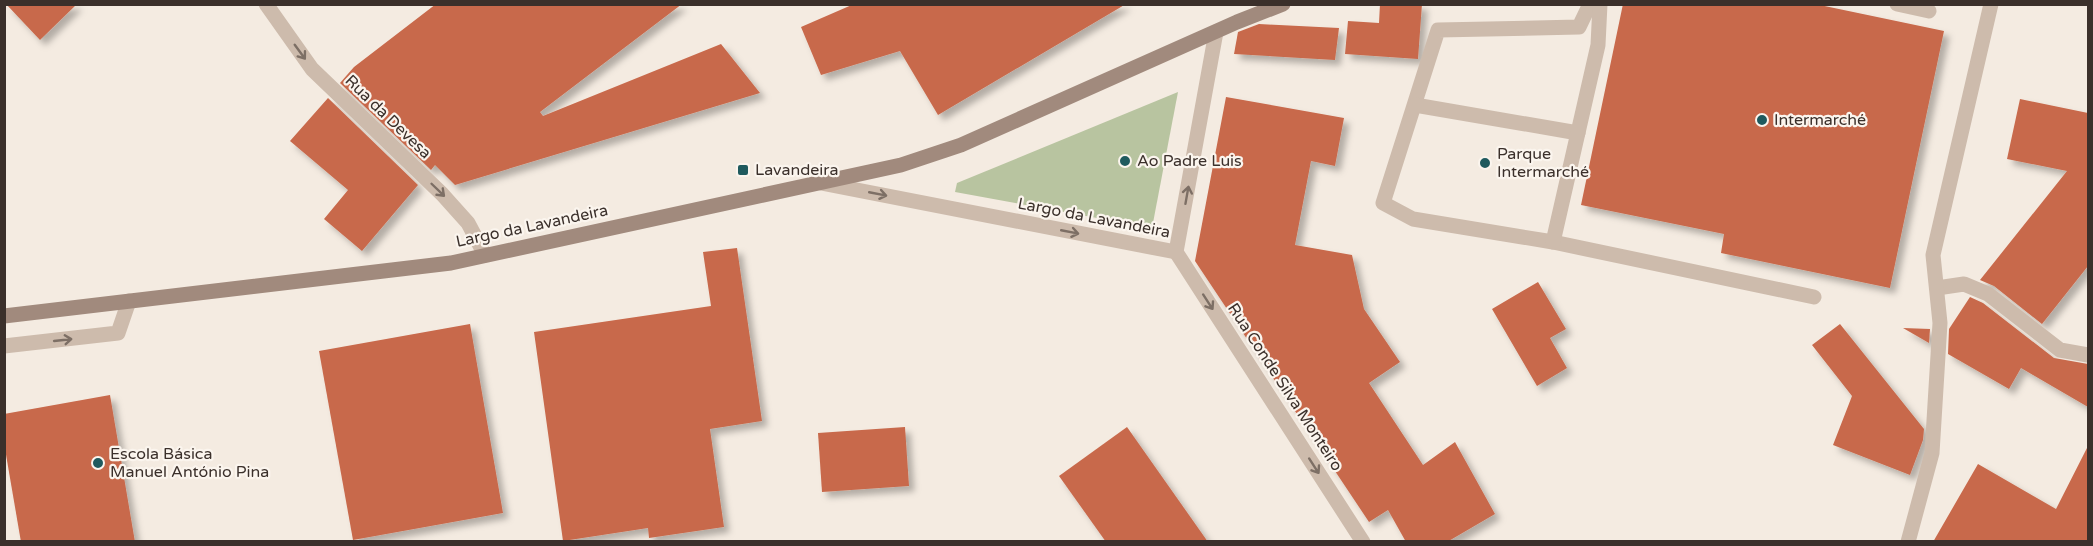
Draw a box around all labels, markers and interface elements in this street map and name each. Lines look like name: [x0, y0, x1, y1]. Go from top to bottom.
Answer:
one-way arrow: [294, 43, 306, 60]
street label: Rua da Devesa: [341, 71, 435, 163]
place label: Intermarché: [1774, 110, 1866, 130]
marker: Intermarché: [1755, 113, 1769, 127]
place label: Parque Intermarché: [1497, 144, 1589, 182]
place label: Ao Padre Luis: [1137, 151, 1242, 171]
marker: Ao Padre Luis: [1118, 154, 1132, 168]
marker: Parque Intermarché: [1478, 156, 1492, 170]
place label: Lavandeira: [755, 160, 838, 180]
marker: Lavandeira: [736, 163, 750, 177]
one-way arrow: [430, 182, 445, 197]
one-way arrow: [1182, 186, 1193, 205]
one-way arrow: [868, 189, 888, 200]
street label: Largo da Lavandeira: [1016, 193, 1172, 243]
street label: Largo da Lavandeira: [454, 200, 610, 252]
one-way arrow: [1060, 226, 1079, 238]
one-way arrow: [1202, 293, 1214, 310]
street label: Rua Conde Silva Monteiro: [1223, 299, 1347, 475]
one-way arrow: [52, 334, 72, 345]
place label: Escola Básica Manuel António Pina: [110, 444, 269, 482]
marker: Escola Básica Manuel António Pina: [91, 456, 105, 470]
one-way arrow: [1307, 457, 1320, 474]

